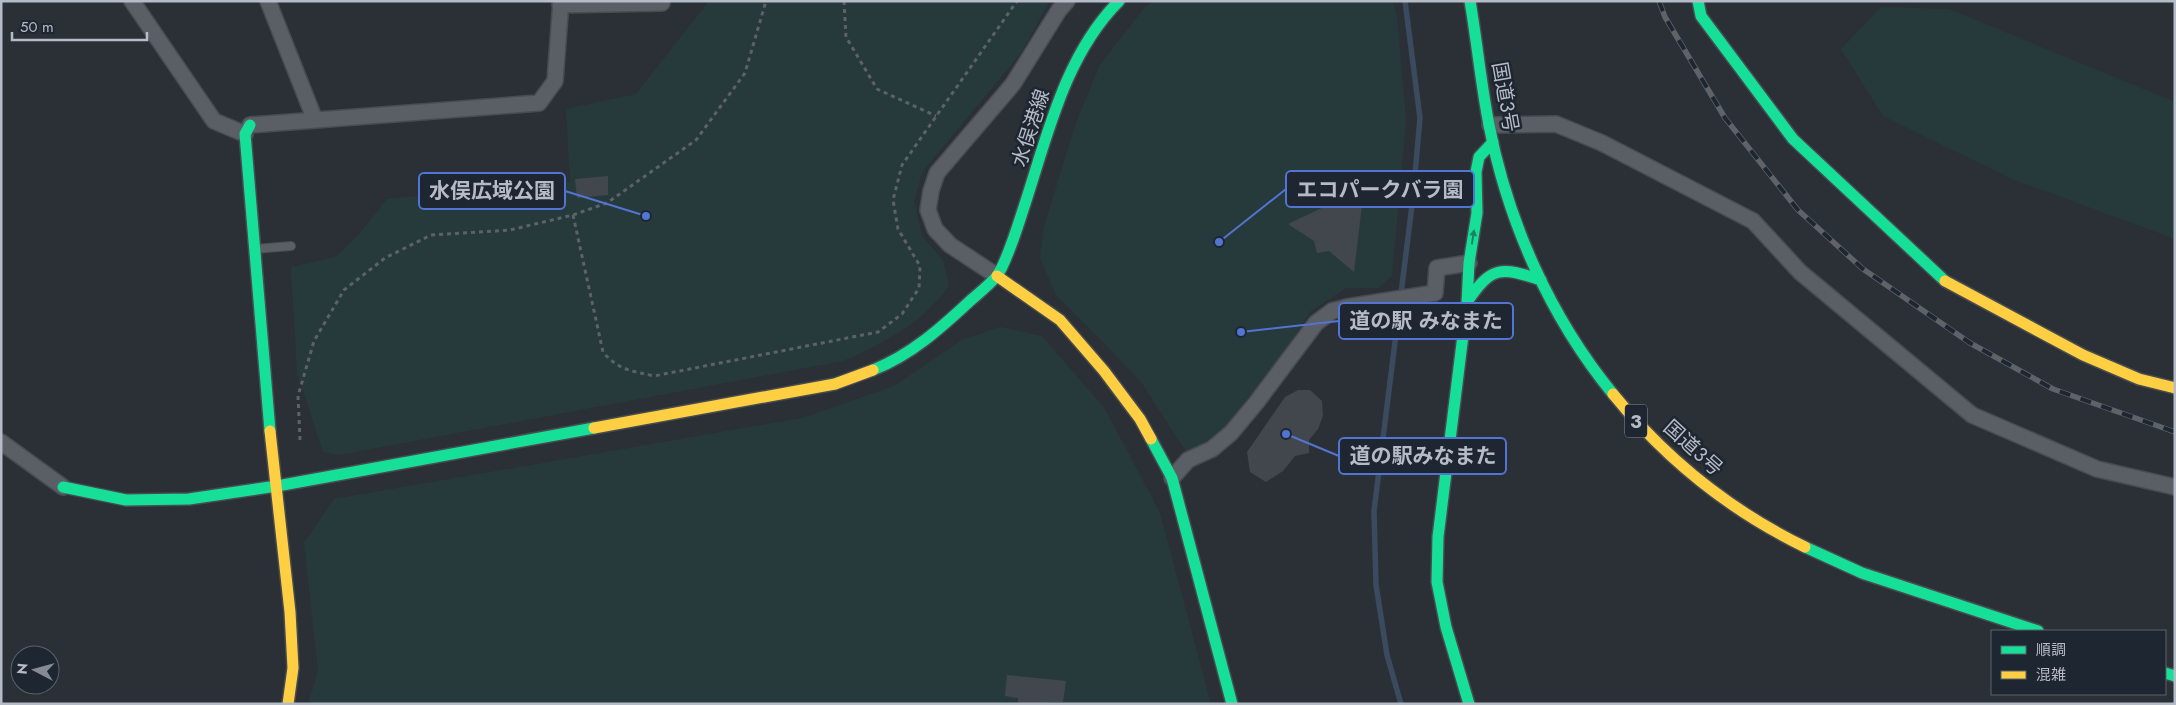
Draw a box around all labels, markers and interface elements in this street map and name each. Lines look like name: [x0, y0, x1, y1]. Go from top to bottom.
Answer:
scale bar: [12, 10, 148, 42]
text: 50 m: [20, 16, 54, 38]
street label: 国道3号: [1485, 60, 1525, 134]
street label: 水俣港線: [1005, 85, 1057, 171]
callout: エコパークバラ園: [1286, 171, 1474, 207]
callout: 水俣広域公園: [419, 173, 565, 209]
text: エコパークバラ園: [1297, 175, 1463, 205]
text: 水俣広域公園: [429, 176, 555, 206]
one-way arrow: [1469, 228, 1477, 244]
callout: 道の駅 みなまた: [1339, 303, 1513, 339]
text: 道の駅 みなまた: [1349, 306, 1503, 336]
road number: 3: [1625, 404, 1647, 438]
street label: 国道3号: [1657, 413, 1729, 483]
callout: 道の駅みなまた: [1339, 438, 1506, 474]
text: 道の駅みなまた: [1350, 441, 1497, 471]
legend: [1991, 630, 2166, 695]
text: 順調: [2036, 639, 2066, 661]
north arrow: [10, 645, 60, 695]
text: N: [12, 662, 33, 675]
text: 混雑: [2036, 664, 2066, 686]

